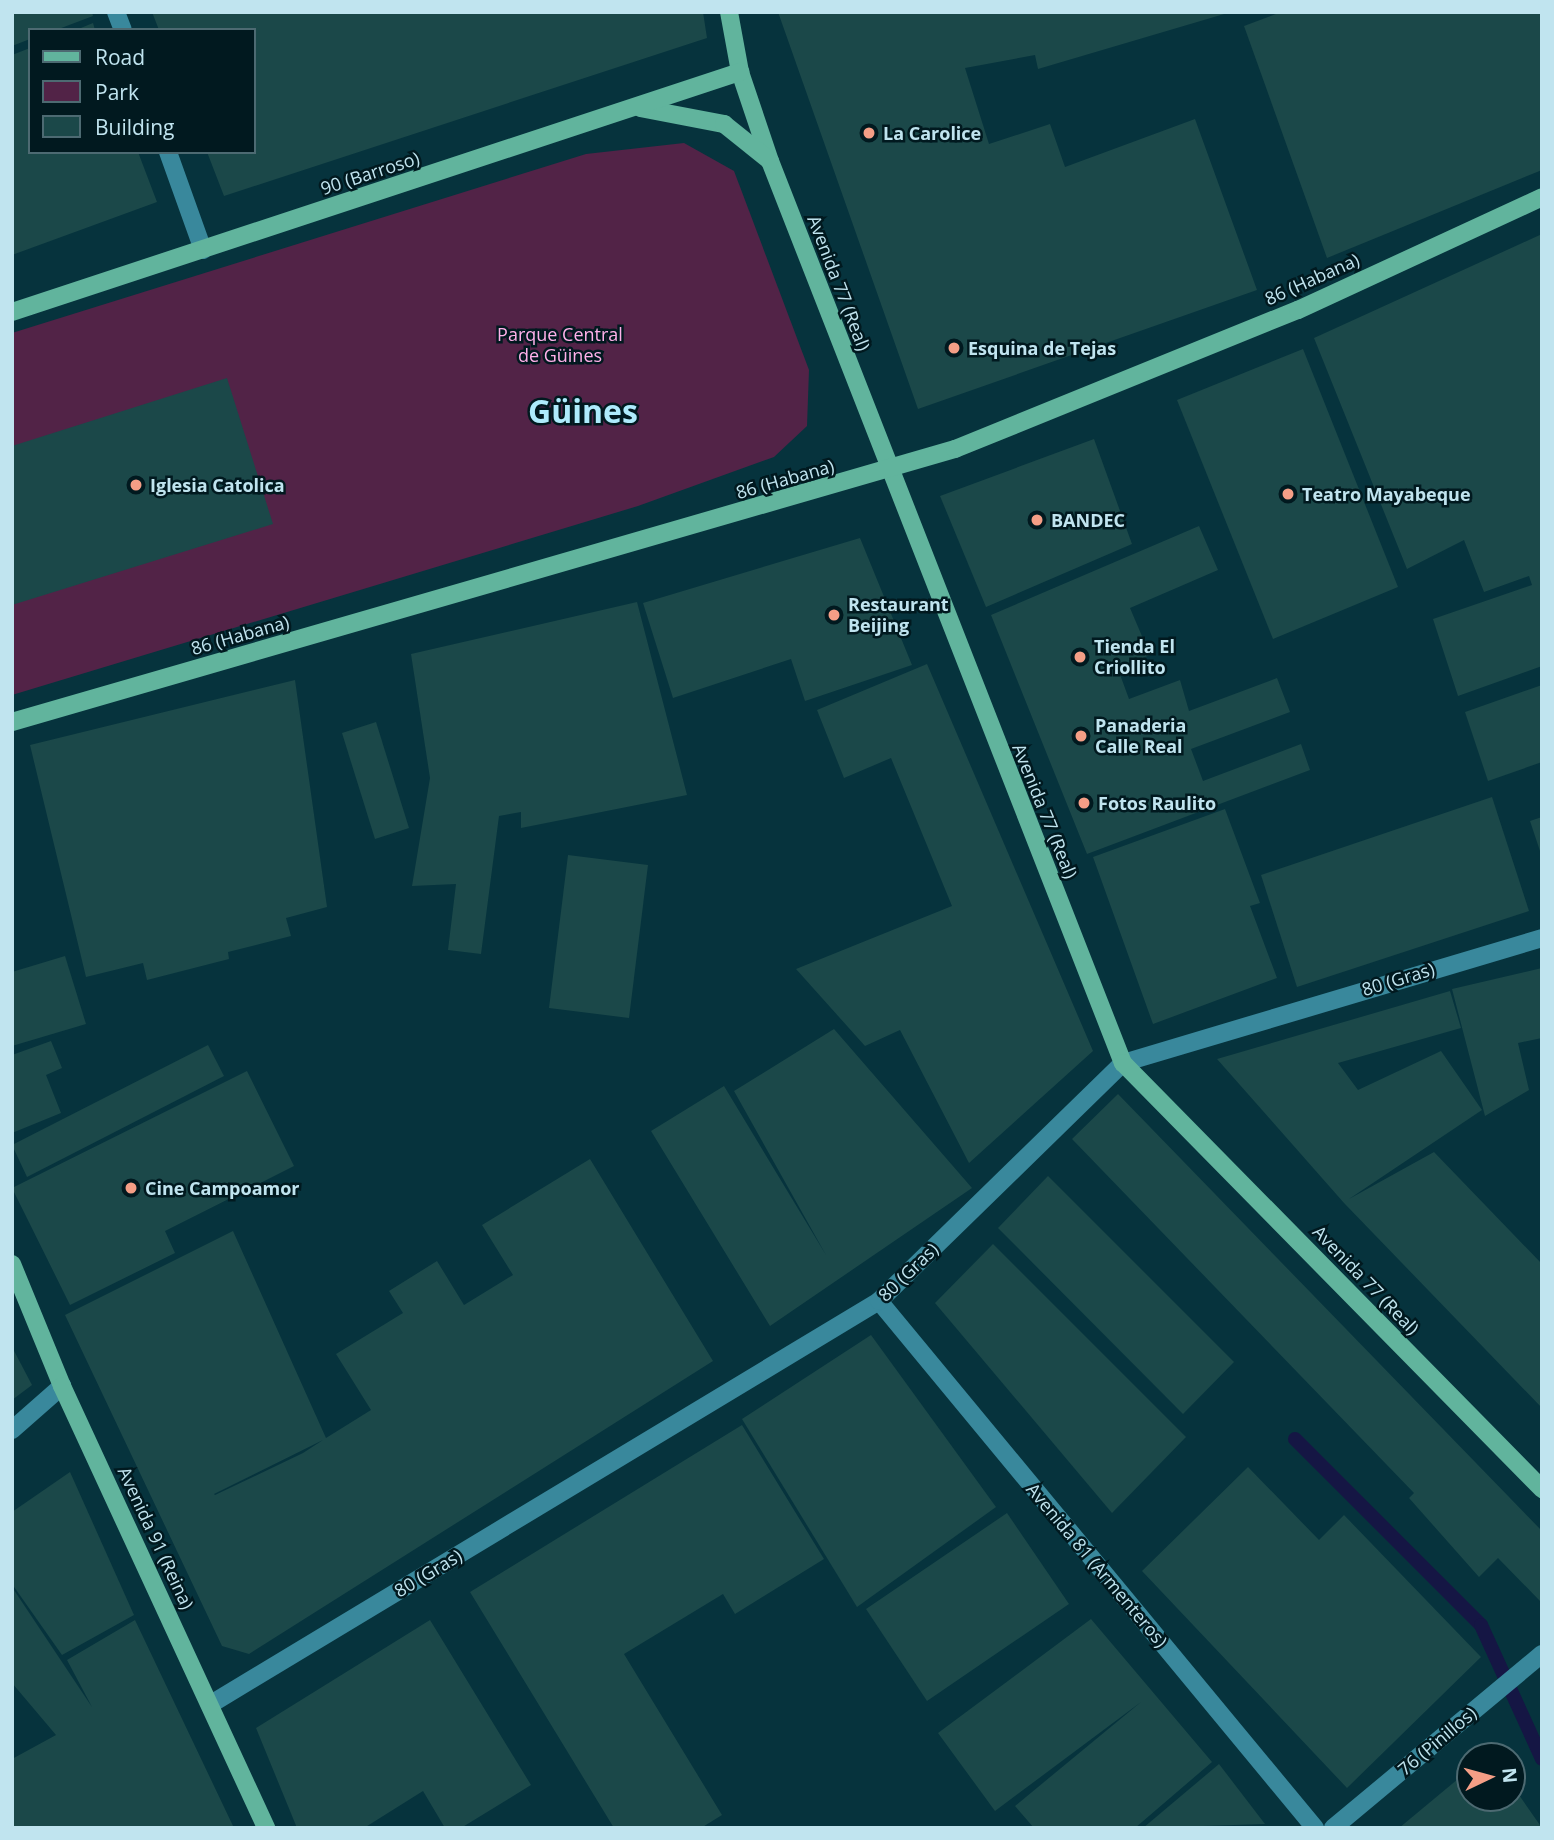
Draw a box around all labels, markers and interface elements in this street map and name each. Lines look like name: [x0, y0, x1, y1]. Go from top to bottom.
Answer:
legend: [28, 28, 256, 154]
text: Road: [95, 43, 145, 71]
text: Park: [95, 78, 139, 106]
text: Building: [95, 113, 174, 141]
place label: La Carolice: [883, 122, 981, 144]
marker: La Carolice: [861, 125, 877, 141]
street label: 90 (Barroso): [318, 147, 422, 199]
street label: Avenida 77 (Real): [803, 212, 875, 354]
street label: 86 (Habana): [1261, 249, 1363, 309]
park label: Parque Central de Güines: [497, 324, 623, 366]
place label: Esquina de Tejas: [968, 337, 1116, 359]
marker: Esquina de Tejas: [946, 340, 962, 356]
district label: Güines: [528, 392, 638, 430]
street label: 86 (Habana): [733, 455, 837, 503]
place label: Iglesia Catolica: [150, 474, 285, 496]
marker: Iglesia Catolica: [128, 477, 144, 493]
place label: Teatro Mayabeque: [1302, 483, 1471, 505]
marker: Teatro Mayabeque: [1280, 486, 1296, 502]
place label: BANDEC: [1051, 509, 1125, 531]
marker: BANDEC: [1029, 512, 1045, 528]
place label: Restaurant Beijing: [848, 594, 949, 636]
marker: Restaurant Beijing: [826, 607, 842, 623]
street label: 86 (Habana): [188, 611, 292, 659]
place label: Tienda El Criollito: [1094, 636, 1175, 678]
marker: Tienda El Criollito: [1072, 649, 1088, 665]
place label: Panaderia Calle Real: [1095, 715, 1186, 758]
marker: Panaderia Calle Real: [1073, 728, 1089, 744]
street label: Avenida 77 (Real): [1008, 740, 1082, 882]
place label: Fotos Raulito: [1098, 792, 1216, 814]
marker: Fotos Raulito: [1076, 795, 1092, 811]
street label: 80 (Gras): [1359, 958, 1437, 1000]
place label: Cine Campoamor: [145, 1177, 300, 1199]
marker: Cine Campoamor: [123, 1180, 139, 1196]
street label: Avenida 77 (Real): [1308, 1221, 1424, 1339]
street label: 80 (Gras): [874, 1238, 942, 1306]
street label: Avenida 91 (Reina): [114, 1463, 198, 1613]
street label: Avenida 81 (Armenteros): [1022, 1479, 1172, 1651]
street label: 80 (Gras): [390, 1544, 466, 1602]
street label: 76 (Pinillos): [1394, 1702, 1480, 1780]
north arrow: [1456, 1742, 1526, 1812]
text: N: [1496, 1767, 1524, 1784]

